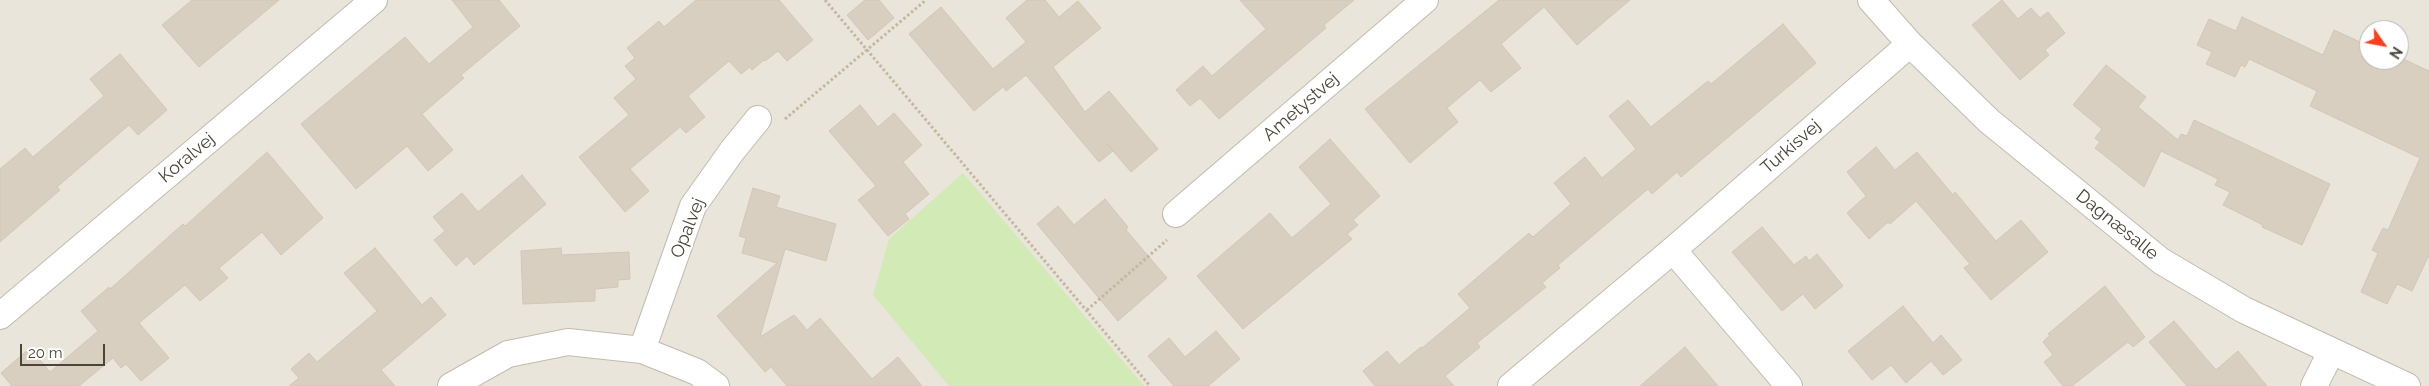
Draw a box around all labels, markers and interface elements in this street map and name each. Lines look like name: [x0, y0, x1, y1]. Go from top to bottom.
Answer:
north arrow: [2359, 20, 2409, 70]
text: N: [2386, 44, 2405, 61]
street label: Ametystvej: [1259, 68, 1343, 146]
street label: Turkisvej: [1757, 115, 1825, 179]
street label: Koralvej: [155, 128, 219, 188]
street label: Dagnæsalle: [2071, 185, 2163, 265]
street label: Opalvej: [666, 195, 710, 261]
scale bar: [22, 334, 108, 366]
text: 20 m: [28, 344, 63, 362]

